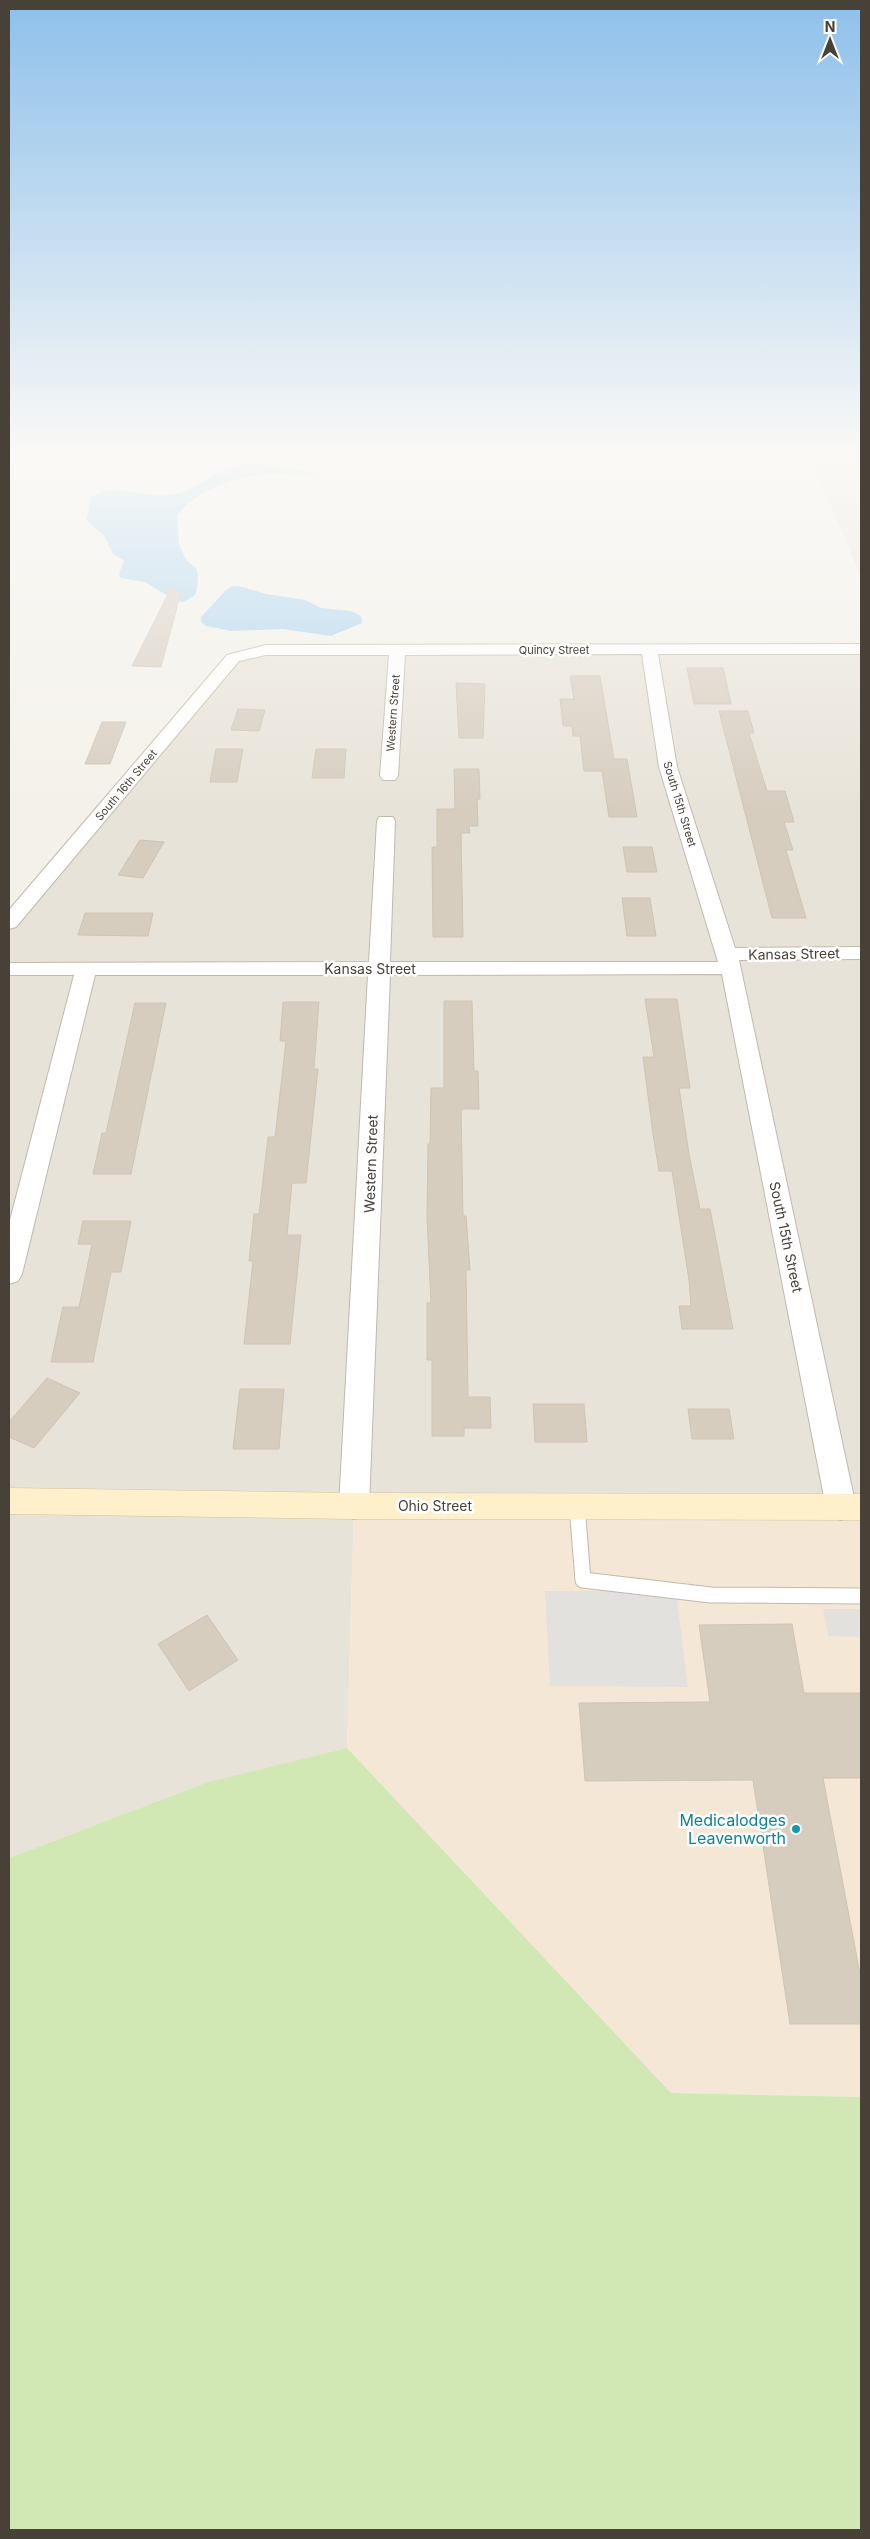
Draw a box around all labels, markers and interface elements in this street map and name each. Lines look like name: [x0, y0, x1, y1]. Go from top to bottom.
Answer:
north arrow: [805, 15, 855, 65]
text: N: [825, 18, 835, 35]
street label: Quincy Street: [519, 643, 590, 657]
street label: Western Street: [383, 674, 403, 752]
street label: South 16th Street: [92, 746, 160, 824]
street label: South 15th Street: [660, 760, 700, 849]
street label: Kansas Street: [748, 944, 840, 963]
street label: Kansas Street: [324, 960, 416, 977]
street label: Western Street: [360, 1114, 381, 1213]
street label: South 15th Street: [766, 1180, 807, 1294]
street label: Ohio Street: [398, 1497, 473, 1514]
place label: Medicalodges Leavenworth: [679, 1810, 786, 1848]
marker: Medicalodges Leavenworth: [790, 1823, 802, 1835]

